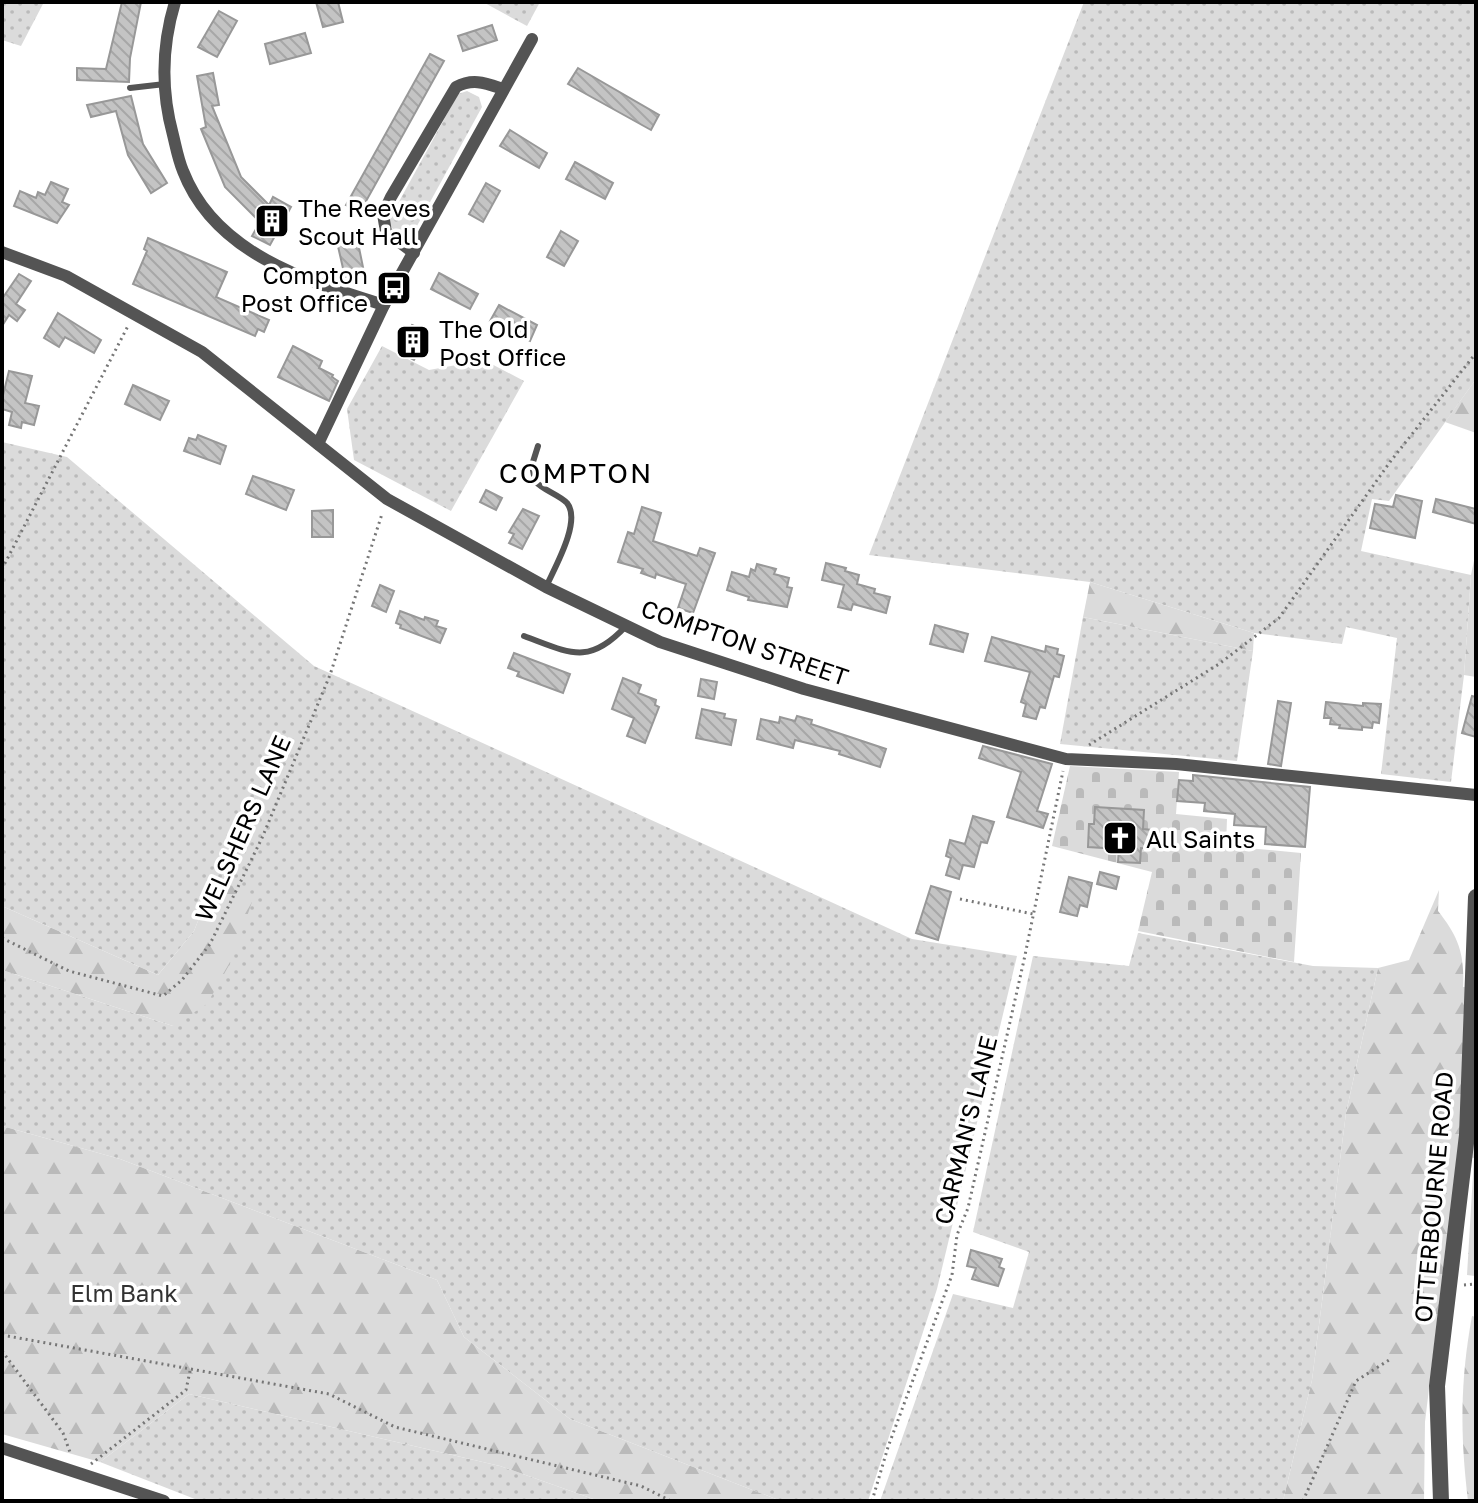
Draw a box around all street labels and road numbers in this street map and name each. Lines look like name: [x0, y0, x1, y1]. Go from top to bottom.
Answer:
street label: COMPTON STREET: [638, 593, 853, 691]
street label: WELSHERS LANE: [188, 731, 296, 925]
street label: CARMAN'S LANE: [928, 1033, 1002, 1227]
street label: OTTERBOURNE ROAD: [1408, 1070, 1458, 1324]

